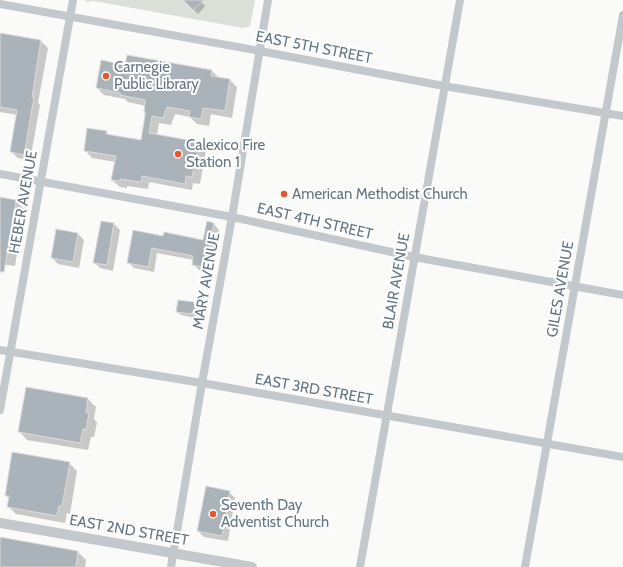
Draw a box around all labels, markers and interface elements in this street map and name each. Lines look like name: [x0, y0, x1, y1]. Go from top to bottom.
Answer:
street label: EAST 5TH STREET: [254, 27, 374, 67]
place label: Carnegie Public Library: [114, 58, 199, 93]
marker: Carnegie Public Library: [101, 71, 111, 81]
place label: Calexico Fire Station 1: [186, 136, 266, 171]
street label: HEBER AVENUE: [5, 149, 41, 255]
marker: Calexico Fire Station 1: [173, 149, 183, 159]
place label: American Methodist Church: [292, 185, 468, 203]
marker: American Methodist Church: [279, 189, 289, 199]
street label: EAST 4TH STREET: [255, 199, 375, 243]
street label: MARY AVENUE: [189, 231, 223, 331]
street label: BLAIR AVENUE: [379, 231, 413, 331]
street label: GILES AVENUE: [543, 239, 577, 339]
street label: EAST 3RD STREET: [254, 370, 374, 408]
place label: Seventh Day Adventist Church: [221, 496, 329, 531]
marker: Seventh Day Adventist Church: [208, 509, 218, 519]
street label: EAST 2ND STREET: [68, 511, 190, 549]

